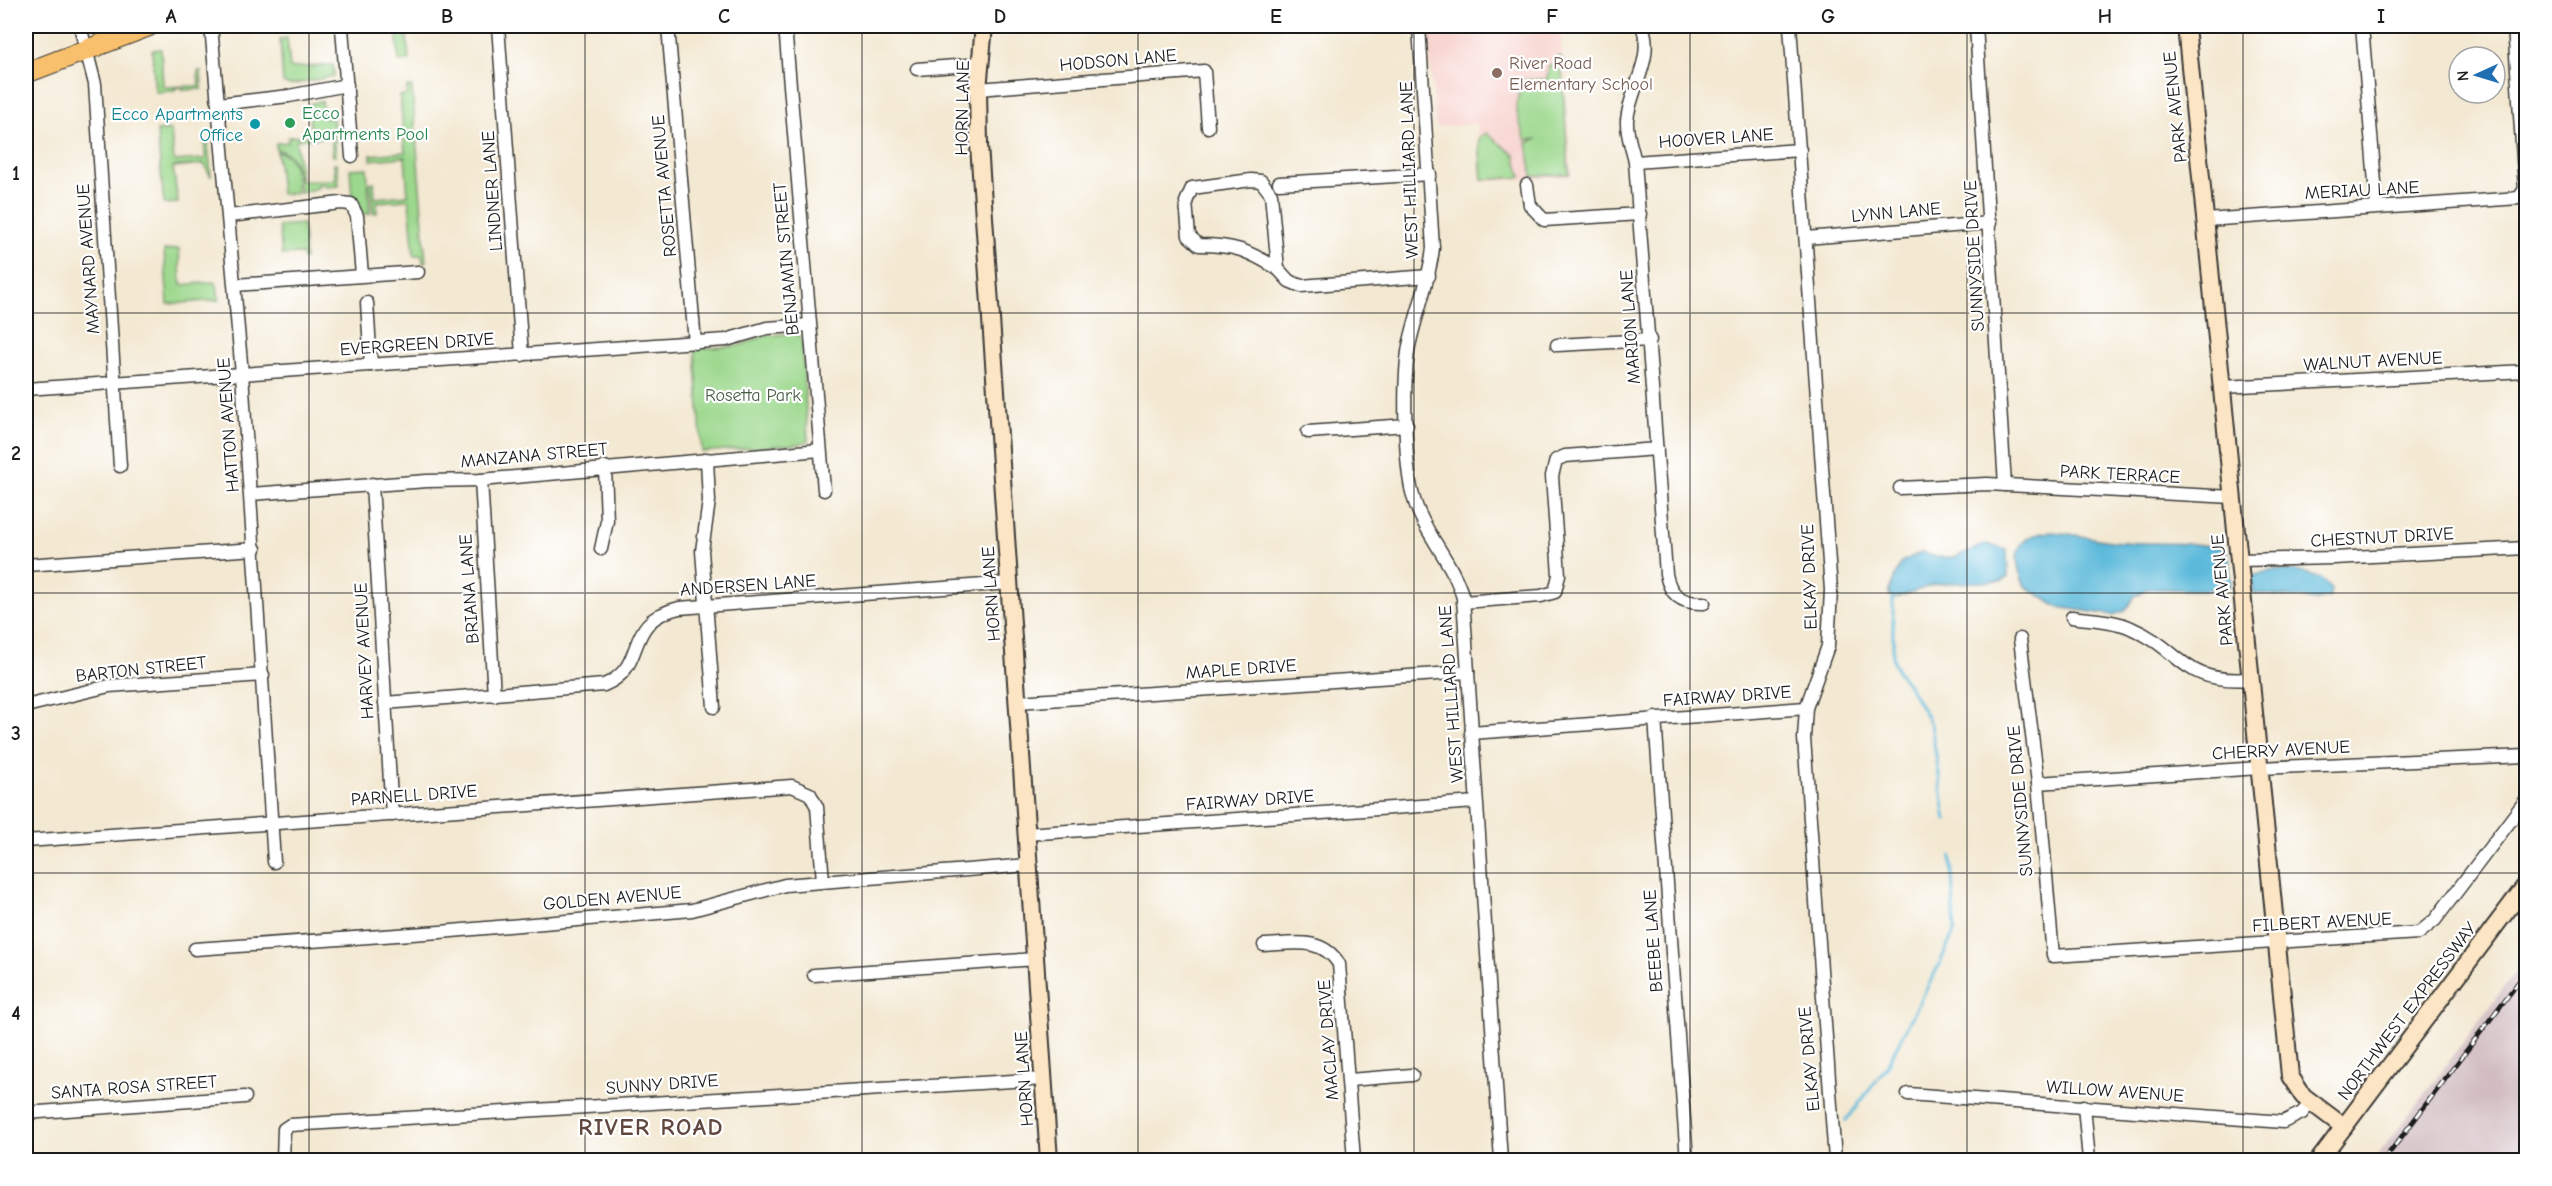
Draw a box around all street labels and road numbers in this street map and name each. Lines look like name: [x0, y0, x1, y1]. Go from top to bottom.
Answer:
street label: HODSON LANE: [1059, 45, 1178, 76]
street label: PARK AVENUE: [2159, 50, 2192, 164]
street label: HORN LANE: [951, 60, 974, 156]
street label: WEST HILLIARD LANE: [1396, 81, 1423, 259]
street label: ROSETTA AVENUE: [648, 114, 681, 258]
street label: HOOVER LANE: [1658, 124, 1774, 153]
street label: LINDNER LANE: [478, 130, 507, 252]
street label: MERIAU LANE: [2304, 177, 2420, 204]
street label: SUNNYSIDE DRIVE: [1960, 180, 1989, 332]
street label: BENJAMIN STREET: [769, 181, 804, 336]
street label: MAYNARD AVENUE: [73, 183, 104, 335]
street label: LYNN LANE: [1850, 198, 1942, 227]
street label: MARION LANE: [1616, 269, 1645, 385]
street label: EVERGREEN DRIVE: [339, 329, 495, 360]
street label: WALNUT AVENUE: [2303, 347, 2443, 376]
street label: HATTON AVENUE: [213, 357, 244, 493]
street label: MANZANA STREET: [460, 439, 609, 472]
street label: PARK TERRACE: [2059, 461, 2181, 488]
street label: CHESTNUT DRIVE: [2310, 523, 2454, 552]
street label: ELKAY DRIVE: [1797, 524, 1822, 630]
street label: BRIANA LANE: [455, 533, 484, 645]
street label: PARK AVENUE: [2207, 533, 2238, 647]
street label: HORN LANE: [978, 546, 1005, 642]
street label: ANDERSEN LANE: [679, 570, 817, 601]
street label: HARVEY AVENUE: [350, 582, 379, 720]
street label: WEST HILLIARD LANE: [1435, 605, 1468, 783]
street label: BARTON STREET: [75, 652, 208, 687]
street label: MAPLE DRIVE: [1185, 655, 1297, 684]
street label: FAIRWAY DRIVE: [1662, 682, 1792, 711]
street label: SUNNYSIDE DRIVE: [2003, 724, 2038, 877]
street label: CHERRY AVENUE: [2211, 736, 2351, 765]
street label: PARNELL DRIVE: [350, 781, 478, 810]
street label: FAIRWAY DRIVE: [1185, 786, 1315, 815]
street label: GOLDEN AVENUE: [542, 882, 682, 915]
street label: BEEBE LANE: [1639, 889, 1668, 993]
street label: FILBERT AVENUE: [2252, 908, 2393, 937]
street label: NORTHWEST EXPRESSWAY: [2333, 918, 2482, 1105]
street label: MACLAY DRIVE: [1314, 979, 1343, 1101]
street label: ELKAY DRIVE: [1794, 1005, 1825, 1112]
street label: HORN LANE: [1011, 1031, 1038, 1127]
street label: SUNNY DRIVE: [605, 1070, 719, 1099]
street label: SANTA ROSA STREET: [50, 1071, 218, 1104]
street label: WILLOW AVENUE: [2045, 1076, 2185, 1107]

